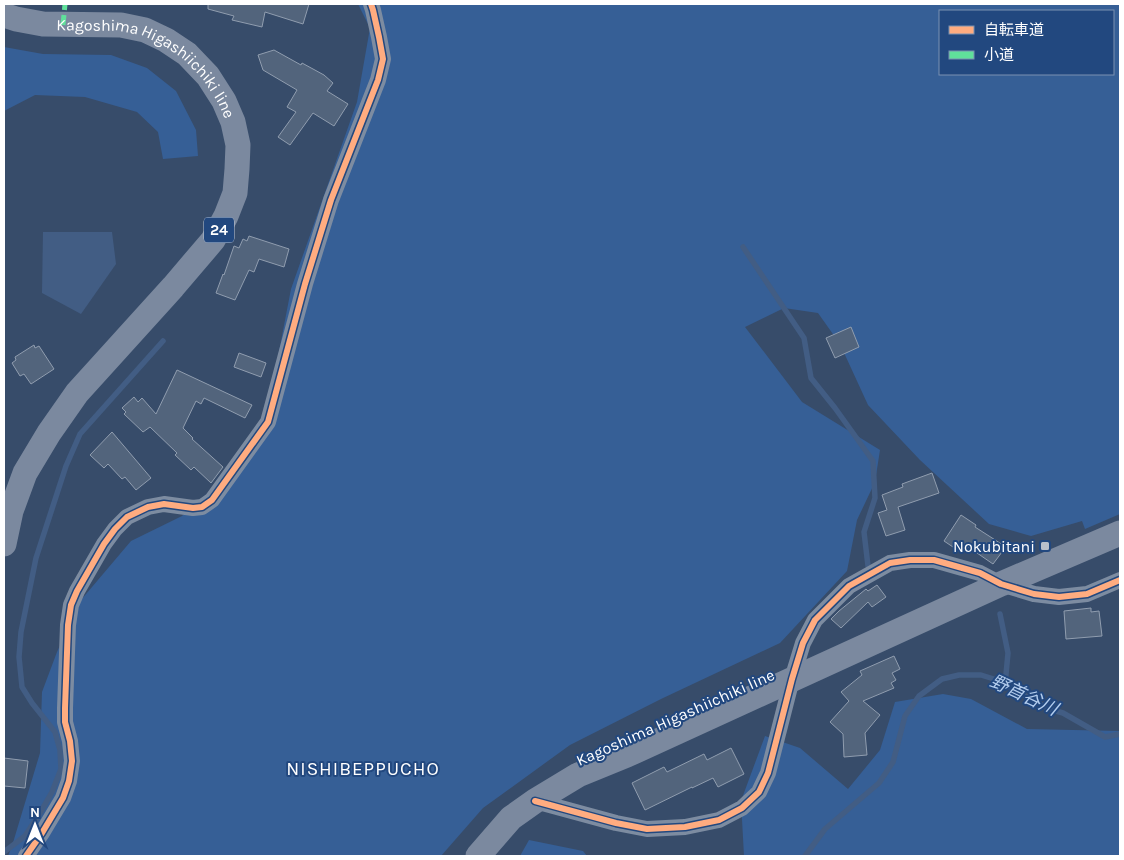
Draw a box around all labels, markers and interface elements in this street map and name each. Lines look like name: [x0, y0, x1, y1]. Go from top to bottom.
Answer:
legend: [939, 10, 1114, 75]
street label: Kagoshima Higashiichiki line: [56, 15, 239, 121]
text: 自転車道: [984, 21, 1044, 39]
text: 小道: [984, 46, 1014, 64]
road number: 24: [204, 218, 234, 242]
place label: Nokubitani: [953, 537, 1035, 556]
marker: Nokubitani: [1039, 540, 1051, 552]
street label: Kagoshima Higashiichiki line: [573, 665, 777, 770]
water label: 野首谷川: [987, 670, 1063, 721]
district label: NISHIBEPPUCHO: [286, 758, 440, 780]
north arrow: [10, 800, 60, 850]
text: N: [30, 804, 40, 821]

